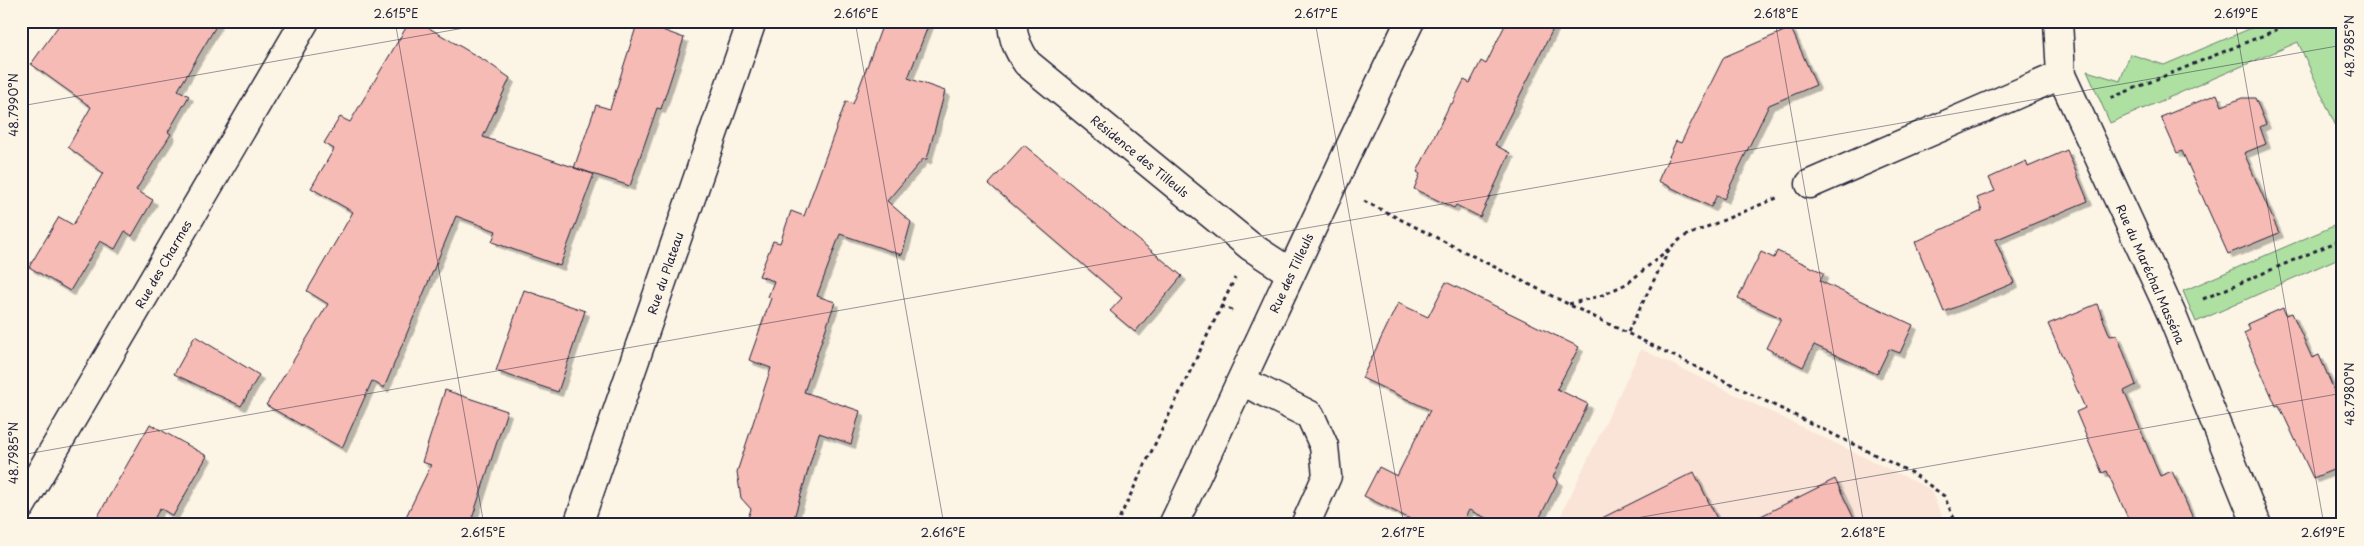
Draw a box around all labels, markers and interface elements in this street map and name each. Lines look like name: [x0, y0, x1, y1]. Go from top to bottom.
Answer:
text: 2.615°E: [374, 4, 418, 22]
text: 2.616°E: [834, 4, 878, 22]
text: 2.617°E: [1294, 4, 1338, 22]
text: 2.618°E: [1753, 4, 1799, 22]
text: 2.619°E: [2214, 4, 2258, 22]
text: 48.7985°N: [2340, 15, 2358, 77]
text: 48.7990°N: [4, 73, 22, 137]
street label: Résidence des Tilleuls: [1087, 111, 1193, 202]
street label: Rue du Maréchal Masséna: [2112, 201, 2190, 347]
street label: Rue des Charmes: [130, 216, 196, 311]
street label: Rue du Plateau: [642, 229, 688, 317]
street label: Rue des Tilleuls: [1265, 230, 1318, 316]
text: 48.7980°N: [2340, 362, 2358, 426]
text: 48.7985°N: [4, 422, 22, 484]
text: 2.615°E: [461, 523, 505, 541]
text: 2.616°E: [921, 523, 965, 541]
text: 2.617°E: [1381, 523, 1425, 541]
text: 2.618°E: [1840, 523, 1886, 541]
text: 2.619°E: [2301, 523, 2345, 541]

